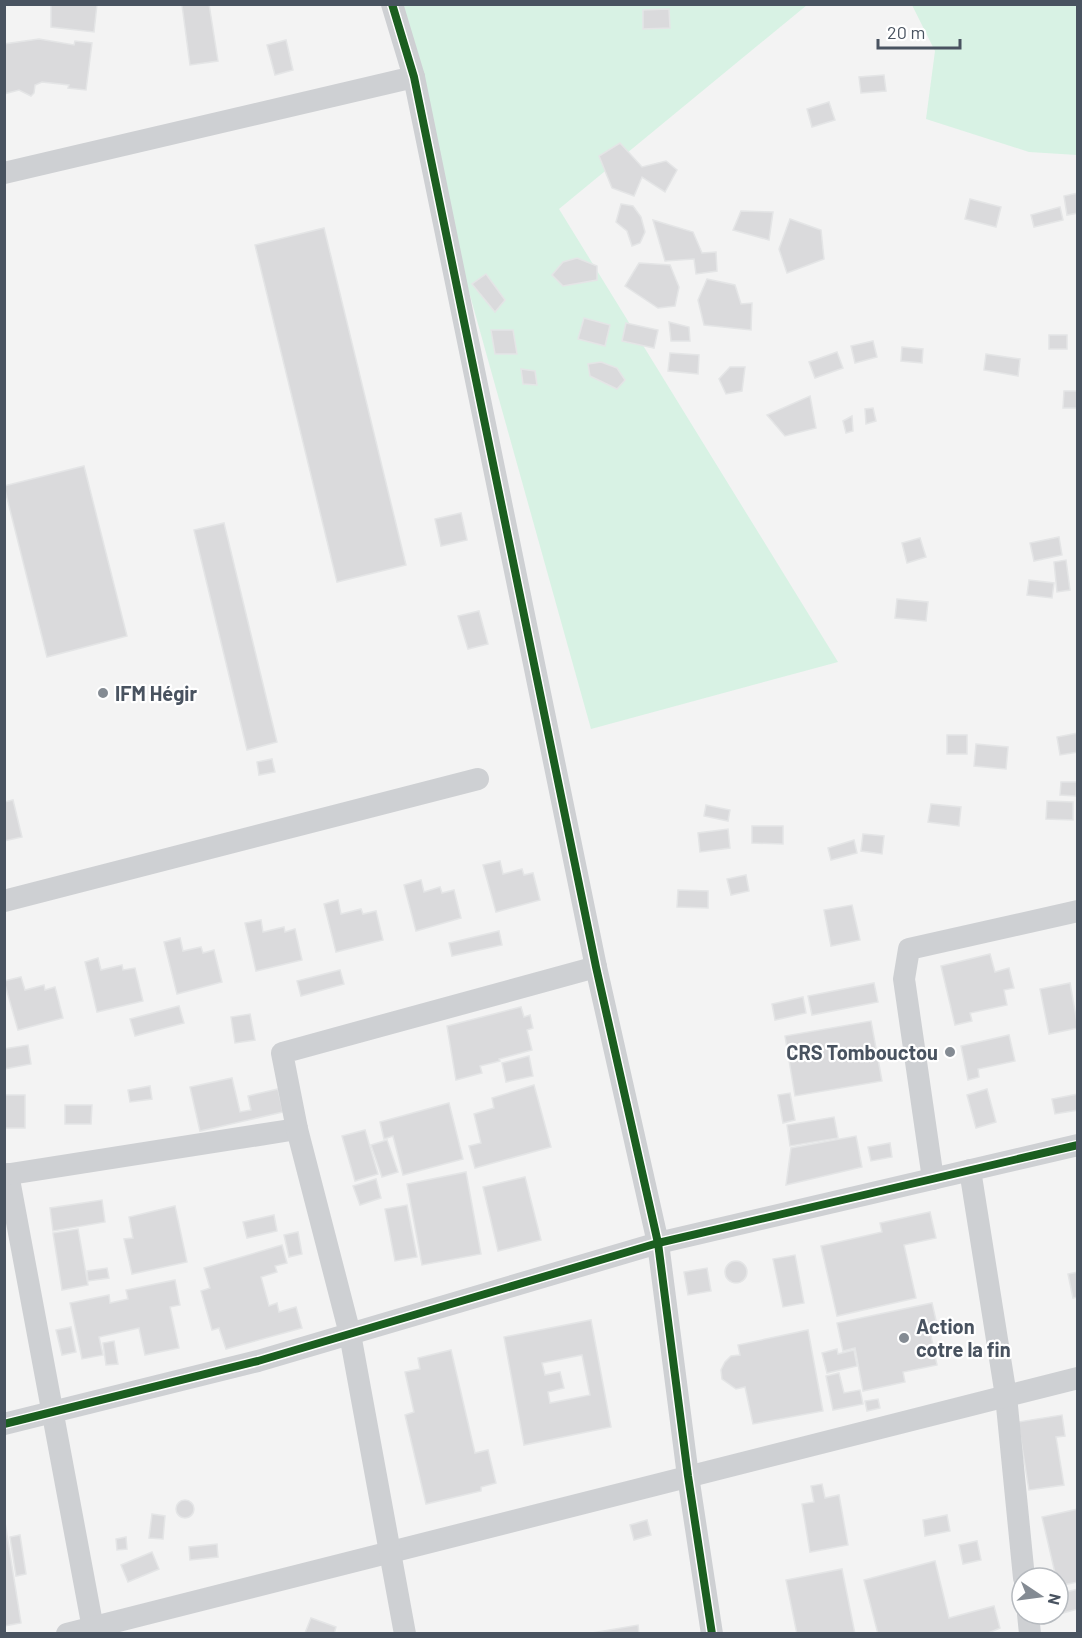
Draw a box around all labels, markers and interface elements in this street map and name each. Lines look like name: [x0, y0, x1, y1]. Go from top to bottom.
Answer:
scale bar: [878, 12, 960, 50]
text: 20 m: [887, 21, 925, 43]
place label: IFM Hégir: [115, 681, 197, 705]
marker: IFM Hégir: [96, 686, 110, 700]
place label: CRS Tombouctou: [786, 1040, 938, 1064]
marker: CRS Tombouctou: [943, 1045, 957, 1059]
place label: Action cotre la fin: [916, 1314, 1011, 1361]
marker: Action cotre la fin: [897, 1331, 911, 1345]
north arrow: [1010, 1566, 1070, 1626]
text: N: [1045, 1592, 1066, 1607]

